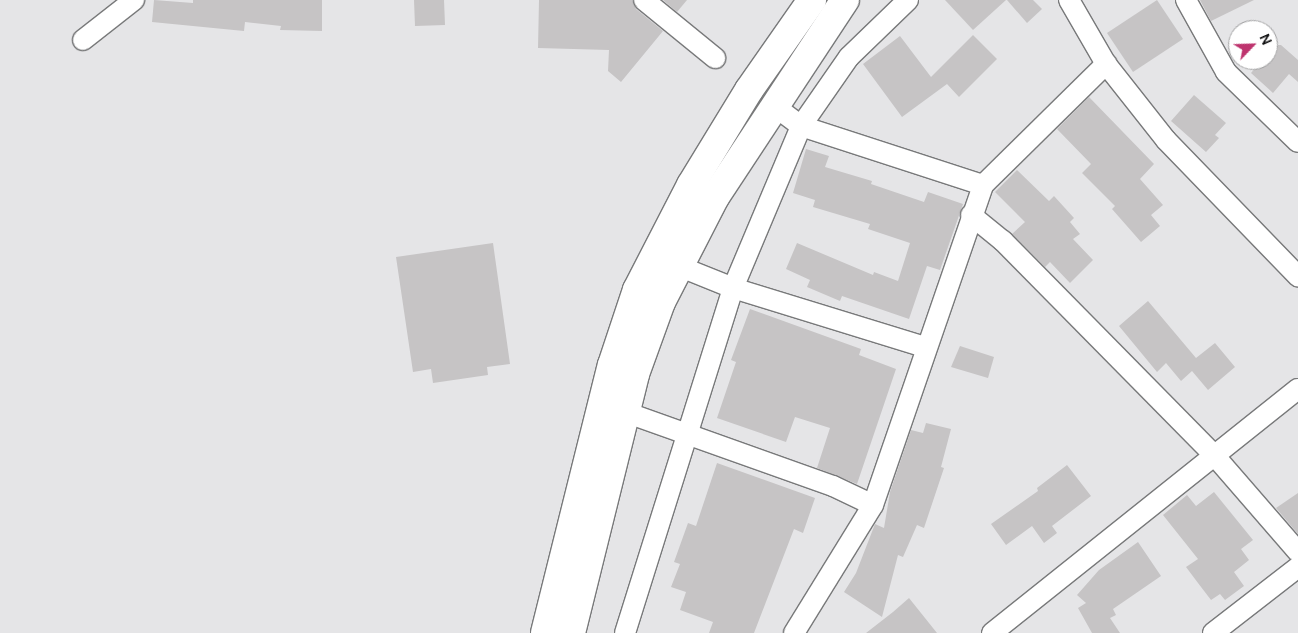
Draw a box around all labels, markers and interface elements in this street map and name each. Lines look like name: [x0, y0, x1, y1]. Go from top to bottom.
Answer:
north arrow: [1228, 20, 1278, 70]
text: N: [1256, 31, 1277, 48]

